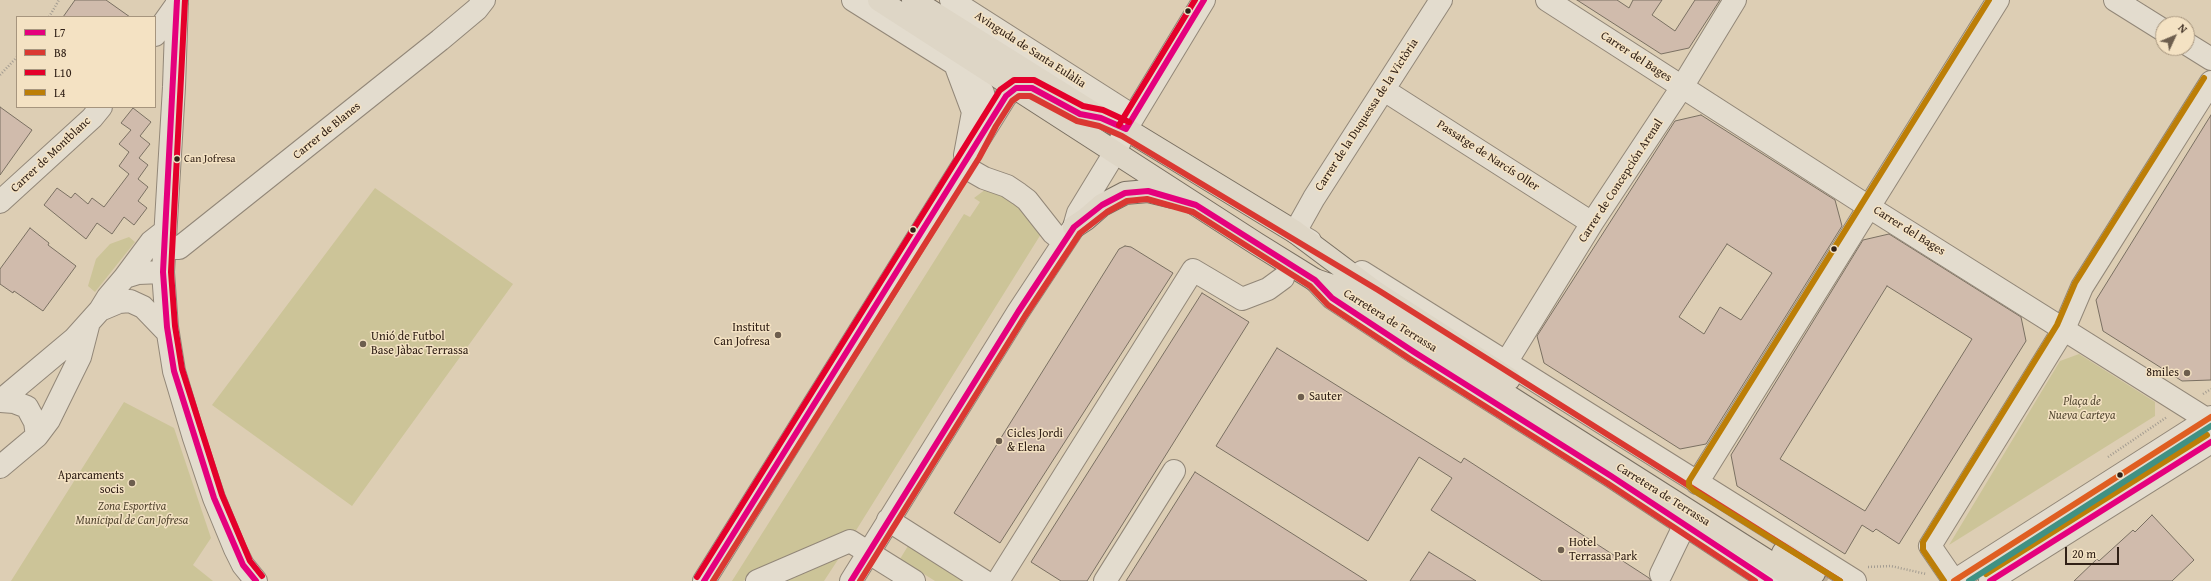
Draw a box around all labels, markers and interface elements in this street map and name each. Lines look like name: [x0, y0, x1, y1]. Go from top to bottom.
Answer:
unlabelled marker: [1183, 6, 1193, 16]
street label: Avinguda de Santa Eulàlia: [972, 9, 1088, 91]
legend: [16, 16, 156, 108]
north arrow: [2155, 16, 2195, 56]
text: N: [2175, 20, 2191, 37]
text: L7: [54, 24, 66, 41]
street label: Carrer del Bages: [1598, 29, 1674, 85]
street label: Carrer de la Duquessa de la Victòria: [1312, 36, 1422, 194]
text: B8: [54, 44, 67, 61]
text: L10: [54, 64, 71, 81]
text: L4: [54, 84, 66, 101]
street label: Carrer de Blanes: [290, 99, 364, 163]
street label: Carrer de Montblanc: [8, 114, 94, 196]
street label: Passatge de Narcís Oller: [1434, 117, 1542, 195]
street label: Carrer de Concepción Arenal: [1576, 117, 1666, 245]
place label: Can Jofresa: [184, 152, 235, 166]
marker: Can Jofresa: [172, 154, 182, 164]
street label: Carrer del Bages: [1870, 203, 1948, 259]
unlabelled marker: [908, 225, 918, 235]
unlabelled marker: [1829, 244, 1839, 254]
street label: Carretera de Terrassa: [1340, 286, 1440, 356]
place label: Institut Can Jofresa: [714, 321, 770, 349]
place label: Unió de Futbol Base Jàbac Terrassa: [371, 330, 468, 358]
marker: Institut Can Jofresa: [773, 330, 783, 340]
marker: Unió de Futbol Base Jàbac Terrassa: [358, 339, 368, 349]
place label: 8miles: [2146, 366, 2179, 380]
marker: 8miles: [2182, 368, 2192, 378]
place label: Sauter: [1309, 390, 1342, 404]
marker: Sauter: [1296, 392, 1306, 402]
park label: Plaça de Nueva Carteya: [2048, 395, 2116, 423]
place label: Cicles Jordi & Elena: [1007, 427, 1063, 455]
marker: Cicles Jordi & Elena: [994, 436, 1004, 446]
street label: Carretera de Terrassa: [1613, 460, 1713, 530]
place label: Aparcaments socis: [58, 469, 124, 497]
unlabelled marker: [2115, 470, 2125, 480]
marker: Aparcaments socis: [127, 478, 137, 488]
park label: Zona Esportiva Municipal de Can Jofresa: [76, 500, 188, 528]
place label: Hotel Terrassa Park: [1569, 536, 1637, 564]
scale bar: [2067, 539, 2121, 565]
marker: Hotel Terrassa Park: [1556, 545, 1566, 555]
text: 20 m: [2072, 545, 2096, 562]

